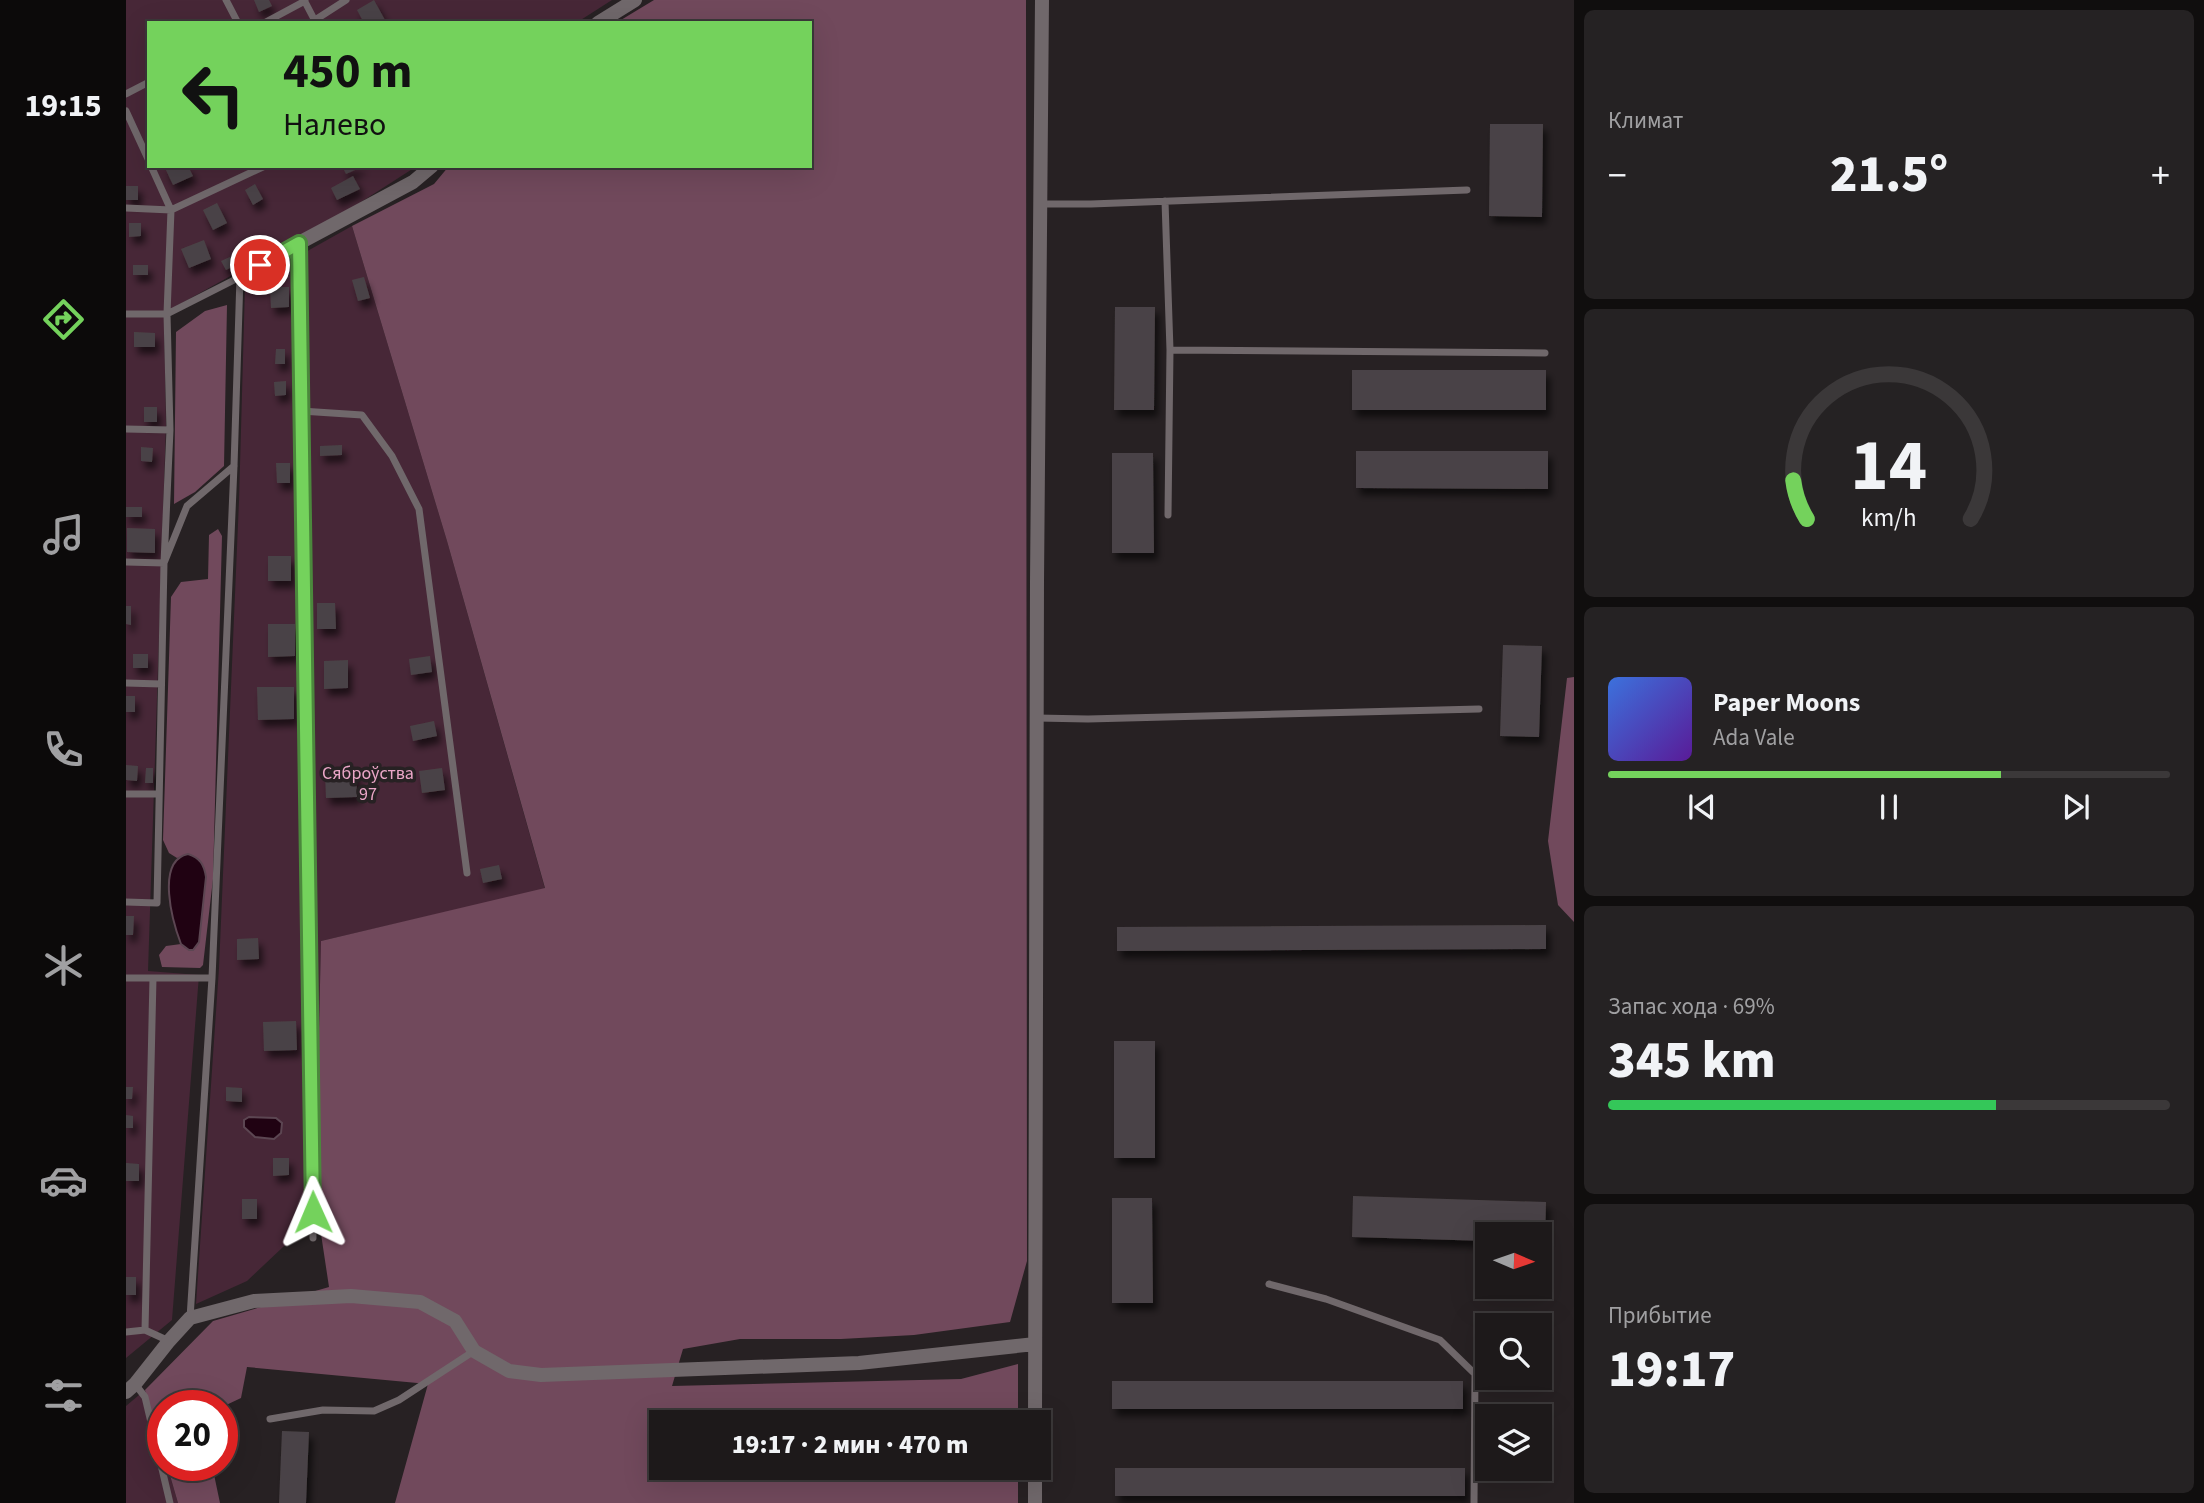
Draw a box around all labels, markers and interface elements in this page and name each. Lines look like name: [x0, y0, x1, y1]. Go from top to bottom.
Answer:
text: 450 m: [283, 37, 412, 107]
icon: left: [168, 49, 259, 140]
text: 19:15: [24, 83, 102, 129]
text: Налево: [283, 102, 386, 148]
text: Климат: [1608, 104, 1683, 137]
text: 21.5°: [1830, 138, 1948, 212]
text: −: [1608, 149, 1627, 203]
text: +: [2151, 149, 2170, 203]
pin: [230, 235, 290, 295]
icon: arrive: [241, 246, 279, 284]
icon: directions: [39, 295, 88, 344]
text: 14: [1851, 414, 1927, 518]
text: km/h: [1861, 500, 1917, 536]
icon: music: [39, 510, 88, 559]
text: Paper Moons: [1713, 684, 1860, 721]
text: Ada Vale: [1713, 721, 1795, 754]
icon: phone: [39, 725, 88, 774]
park label: Сяброўства 97: [322, 761, 414, 807]
icon: previous: [1683, 788, 1721, 826]
icon: pause: [1870, 788, 1908, 826]
icon: next: [2057, 788, 2095, 826]
icon: climate: [39, 941, 88, 990]
text: Запас хода · 69%: [1608, 990, 1775, 1023]
text: 345 km: [1608, 1024, 1776, 1098]
icon: car: [39, 1156, 88, 1205]
position arrow: [276, 1175, 350, 1249]
north arrow: [1475, 1222, 1552, 1298]
map controls: [1475, 1222, 1552, 1481]
text: Прибытие: [1608, 1299, 1712, 1332]
button: search: [1475, 1313, 1552, 1390]
text: 19:17: [1608, 1333, 1735, 1407]
icon: filters: [39, 1371, 88, 1420]
speed limit sign: 20: [147, 1390, 238, 1481]
button: layers: [1475, 1404, 1552, 1481]
text: 19:17 · 2 мин · 470 m: [732, 1426, 968, 1463]

